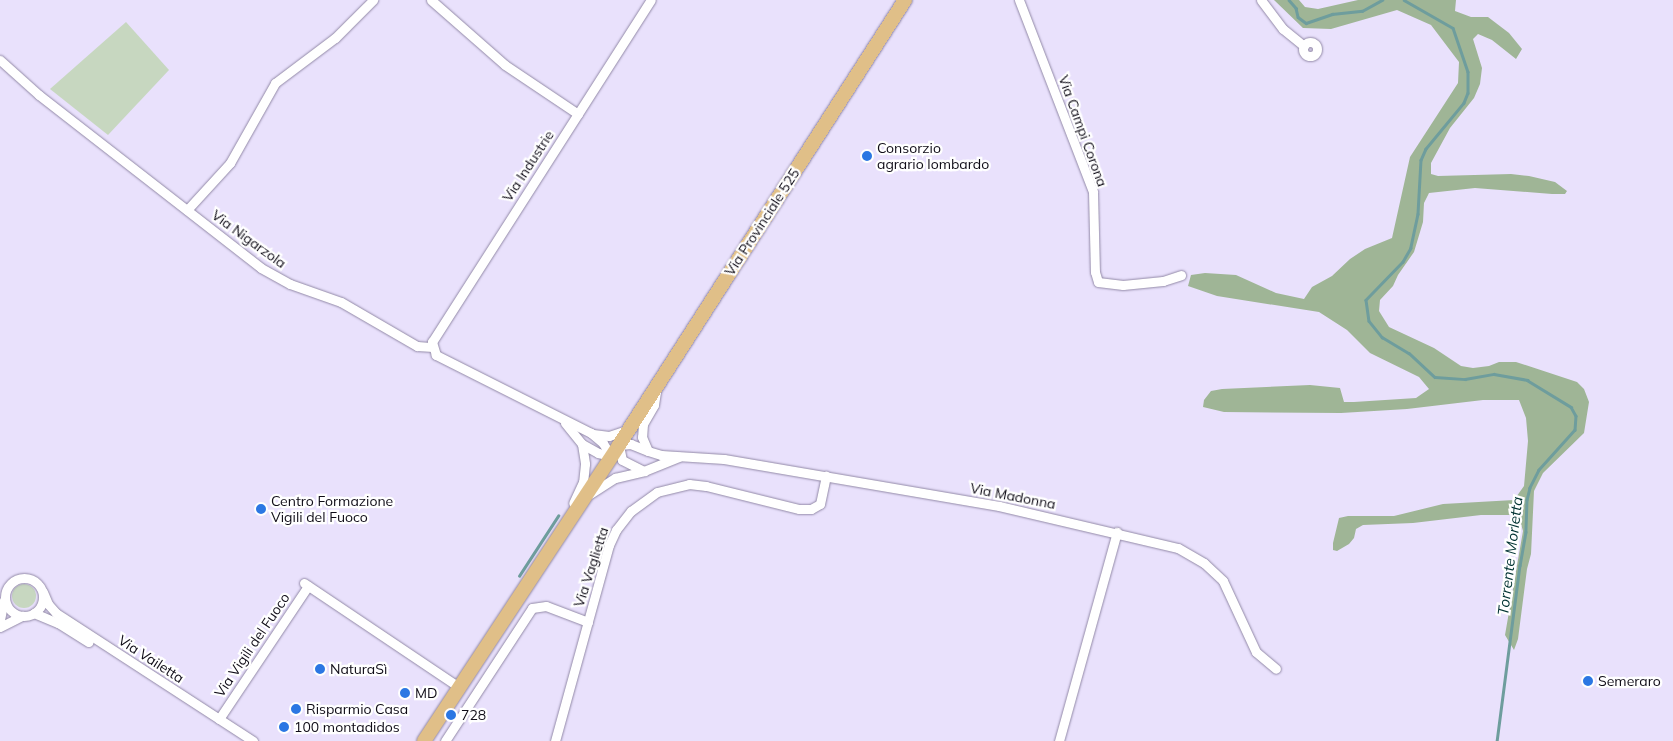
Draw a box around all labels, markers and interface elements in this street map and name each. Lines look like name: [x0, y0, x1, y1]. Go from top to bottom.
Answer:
street label: Via Campi Corona: [1055, 73, 1111, 189]
street label: Via Industrie: [499, 127, 557, 205]
place label: Consorzio agrario lombardo: [877, 140, 989, 172]
marker: Consorzio agrario lombardo: [861, 150, 873, 162]
street label: Via Provinciale 525: [721, 165, 803, 279]
street label: Via Nigarzola: [209, 206, 289, 272]
street label: Via Madonna: [969, 479, 1057, 513]
place label: Centro Formazione Vigili del Fuoco: [271, 493, 393, 526]
water label: Torrente Morletta: [1494, 496, 1526, 616]
marker: Centro Formazione Vigili del Fuoco: [255, 503, 267, 515]
street label: Via Vaglietta: [570, 525, 612, 609]
street label: Via Vigili del Fuoco: [211, 590, 293, 700]
street label: Via Vailetta: [115, 632, 187, 686]
place label: NaturaSì: [330, 661, 387, 677]
marker: NaturaSì: [314, 663, 326, 675]
place label: Semeraro: [1598, 673, 1661, 689]
marker: Semeraro: [1582, 675, 1594, 687]
place label: MD: [415, 685, 437, 701]
marker: MD: [399, 687, 411, 699]
place label: Risparmio Casa: [306, 701, 408, 717]
marker: Risparmio Casa: [290, 703, 302, 715]
place label: 728: [461, 707, 486, 723]
marker: 728: [445, 709, 457, 721]
place label: 100 montadidos: [294, 719, 400, 735]
marker: 100 montadidos: [278, 721, 290, 733]

